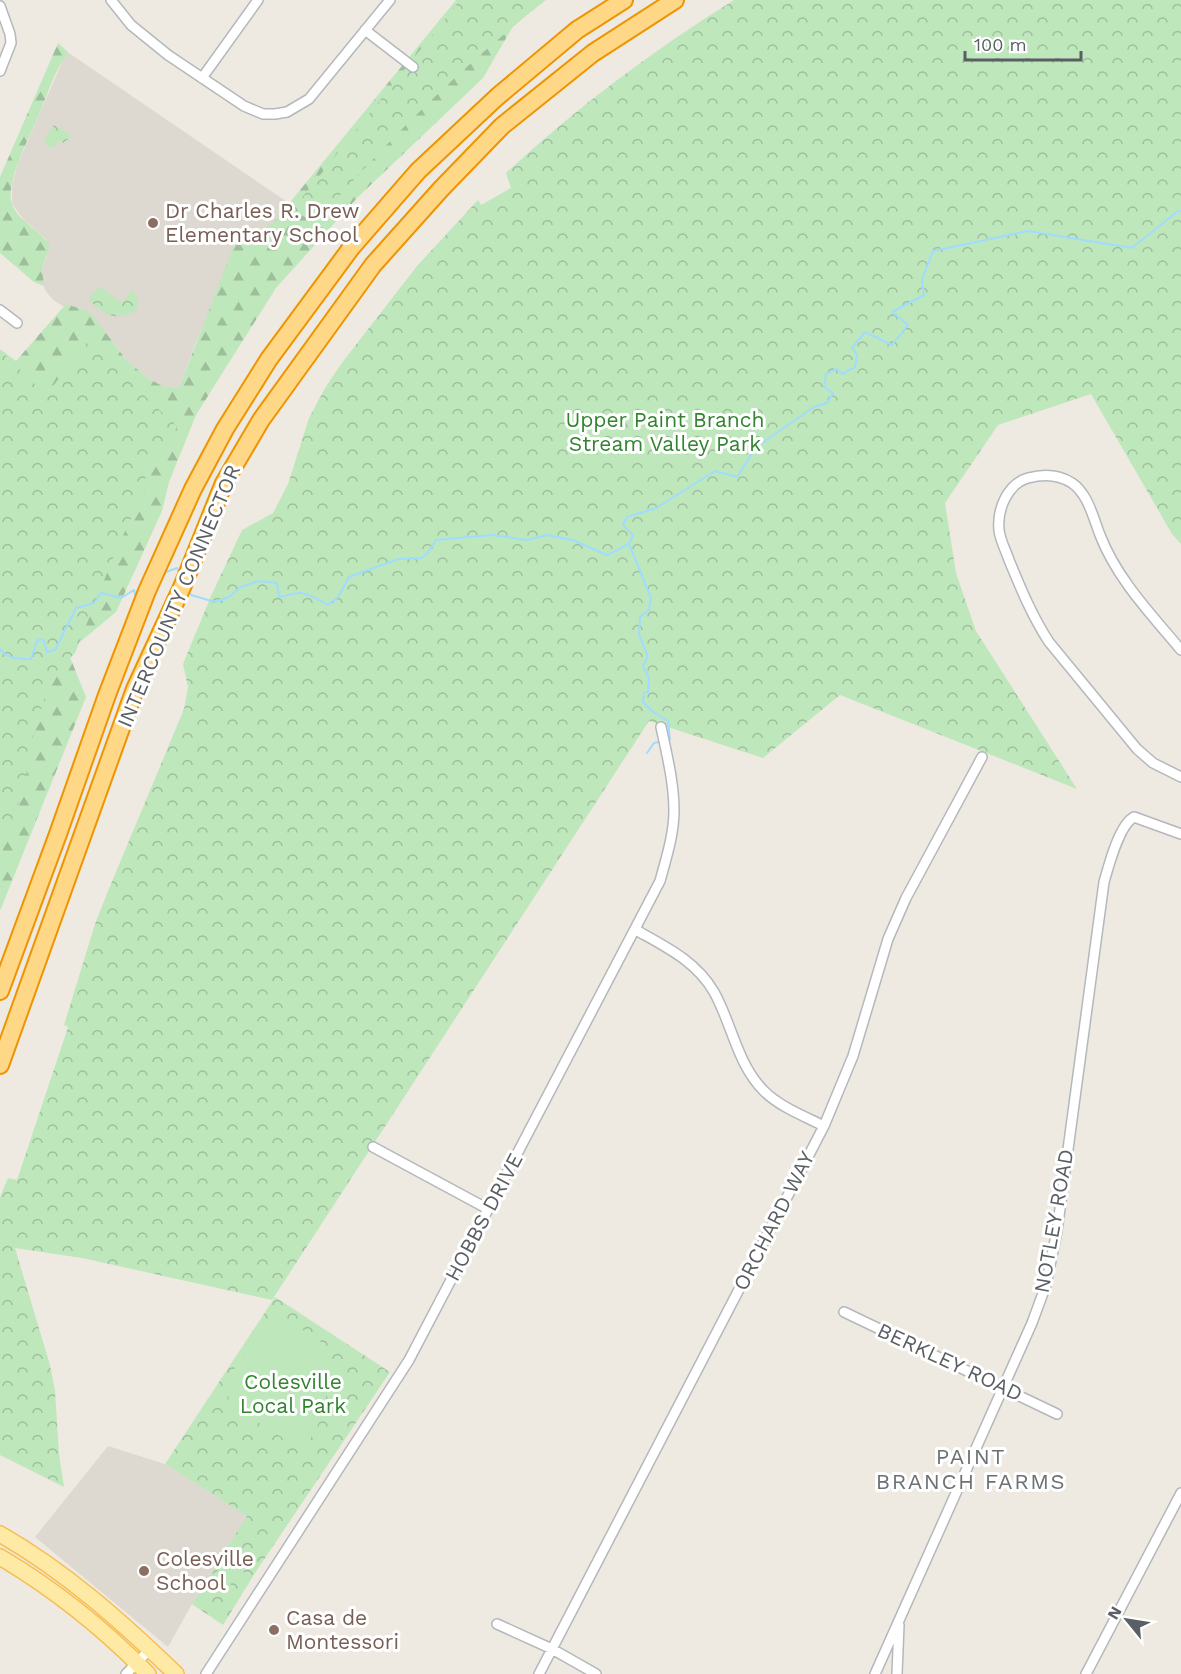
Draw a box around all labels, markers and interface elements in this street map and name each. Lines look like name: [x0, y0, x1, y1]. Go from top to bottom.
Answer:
scale bar: [965, 24, 1080, 62]
text: 100 m: [974, 34, 1027, 55]
place label: Dr Charles R. Drew Elementary School: [165, 198, 359, 247]
marker: Dr Charles R. Drew Elementary School: [146, 216, 160, 230]
park label: Upper Paint Branch Stream Valley Park: [565, 407, 765, 456]
street label: INTERCOUNTY CONNECTOR: [112, 461, 245, 731]
street label: ORCHARD WAY: [728, 1147, 819, 1295]
street label: NOTLEY ROAD: [1029, 1147, 1078, 1295]
street label: HOBBS DRIVE: [439, 1148, 528, 1285]
street label: BERKLEY ROAD: [874, 1317, 1027, 1406]
park label: Colesville Local Park: [240, 1369, 346, 1418]
district label: PAINT BRANCH FARMS: [876, 1444, 1066, 1494]
place label: Colesville School: [156, 1546, 254, 1595]
marker: Colesville School: [137, 1564, 151, 1578]
north arrow: [1097, 1590, 1157, 1650]
text: N: [1103, 1603, 1126, 1623]
place label: Casa de Montessori: [286, 1605, 399, 1654]
marker: Casa de Montessori: [267, 1623, 281, 1637]

